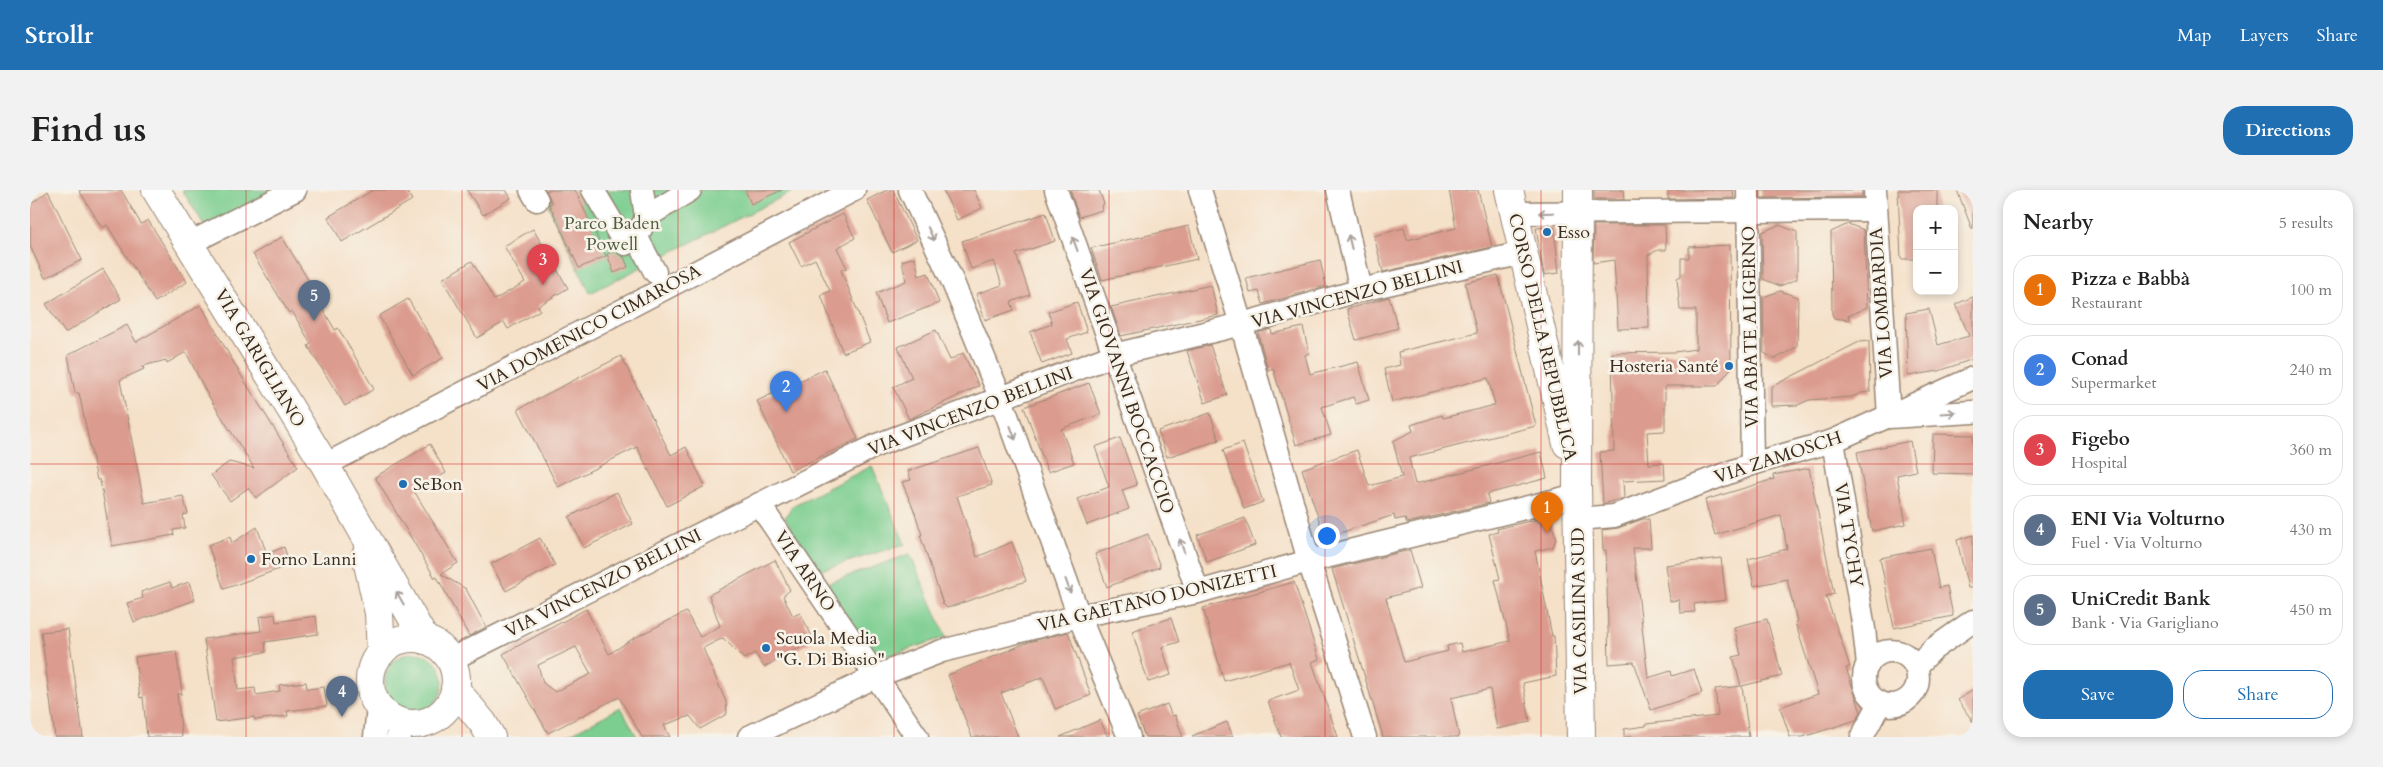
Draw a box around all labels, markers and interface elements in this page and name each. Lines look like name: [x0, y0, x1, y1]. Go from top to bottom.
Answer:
text: Strollr: [25, 19, 93, 52]
text: Map: [2177, 23, 2212, 48]
text: Layers: [2240, 23, 2289, 48]
text: Share: [2317, 23, 2358, 48]
text: Find us: [30, 106, 146, 154]
button: Directions: [2223, 106, 2353, 155]
map controls: [1913, 205, 1958, 295]
button: +: [1913, 205, 1958, 250]
one-way arrow: [1538, 208, 1554, 218]
text: Nearby: [2023, 208, 2094, 237]
park label: Parco Baden Powell: [564, 211, 661, 257]
street label: CORSO DELLA REPUBBLICA: [1502, 211, 1583, 464]
text: 5 results: [2279, 212, 2333, 234]
place label: Esso: [1557, 220, 1590, 245]
street label: VIA ABATE ALIGERNO: [1736, 225, 1765, 428]
one-way arrow: [926, 226, 936, 241]
marker: Esso: [1541, 226, 1553, 238]
street label: VIA LOMBARDIA: [1864, 226, 1899, 379]
one-way arrow: [1345, 235, 1354, 251]
one-way arrow: [1070, 237, 1079, 253]
pin: 3: [527, 244, 559, 285]
button: −: [1913, 250, 1958, 295]
street label: VIA VINCENZO BELLINI: [1249, 254, 1466, 335]
street label: VIA DOMENICO CIMAROSA: [473, 259, 706, 398]
street label: VIA GIOVANNI BOCCACCIO: [1073, 265, 1180, 517]
text: Pizza e Babbà: [2071, 266, 2190, 292]
text: 1: [2036, 279, 2044, 301]
text: 100 m: [2290, 279, 2332, 301]
pin: 5: [298, 280, 330, 321]
street label: VIA GARIGLIANO: [208, 284, 311, 432]
text: Restaurant: [2071, 292, 2142, 314]
one-way arrow: [1573, 340, 1583, 356]
text: Conad: [2071, 346, 2128, 372]
place label: Hosteria Santé: [1609, 354, 1719, 379]
text: 2: [2036, 359, 2044, 381]
text: 240 m: [2290, 359, 2332, 381]
marker: Hosteria Santé: [1723, 360, 1735, 372]
street label: VIA VINCENZO BELLINI: [864, 361, 1076, 462]
pin: 2: [770, 371, 802, 412]
text: Supermarket: [2071, 372, 2157, 394]
one-way arrow: [1940, 409, 1956, 418]
one-way arrow: [1009, 424, 1018, 440]
street label: VIA ZAMOSCH: [1711, 425, 1845, 490]
text: Figebo: [2071, 426, 2130, 452]
text: 3: [2036, 439, 2044, 461]
text: 360 m: [2290, 439, 2332, 461]
text: Hospital: [2071, 452, 2127, 474]
place label: SeBon: [413, 472, 463, 497]
marker: SeBon: [397, 478, 409, 490]
street label: VIA TYCHY: [1828, 481, 1869, 590]
pin: 1: [1531, 492, 1563, 533]
text: ENI Via Volturno: [2071, 506, 2225, 532]
text: 4: [2036, 519, 2044, 541]
text: 430 m: [2290, 519, 2332, 541]
street label: VIA VINCENZO BELLINI: [500, 523, 706, 644]
your location: [1314, 523, 1340, 549]
street label: VIA ARNO: [768, 526, 841, 617]
street label: VIA CASILINA SUD: [1566, 527, 1593, 695]
text: Fuel · Via Volturno: [2071, 532, 2202, 554]
one-way arrow: [1177, 539, 1186, 554]
place label: Forno Lanni: [261, 547, 357, 572]
marker: Forno Lanni: [245, 553, 257, 565]
street label: VIA GAETANO DONIZETTI: [1035, 559, 1279, 638]
one-way arrow: [1064, 577, 1073, 593]
text: UniCredit Bank: [2071, 586, 2211, 612]
one-way arrow: [395, 592, 405, 606]
text: 5: [2036, 599, 2044, 621]
text: 450 m: [2290, 599, 2332, 621]
text: Bank · Via Garigliano: [2071, 612, 2219, 634]
place label: Scuola Media "G. Di Biasio": [776, 626, 885, 672]
marker: Scuola Media "G. Di Biasio": [760, 642, 772, 654]
button: Save: [2023, 670, 2173, 719]
button: Share: [2183, 670, 2333, 719]
pin: 4: [326, 676, 358, 717]

